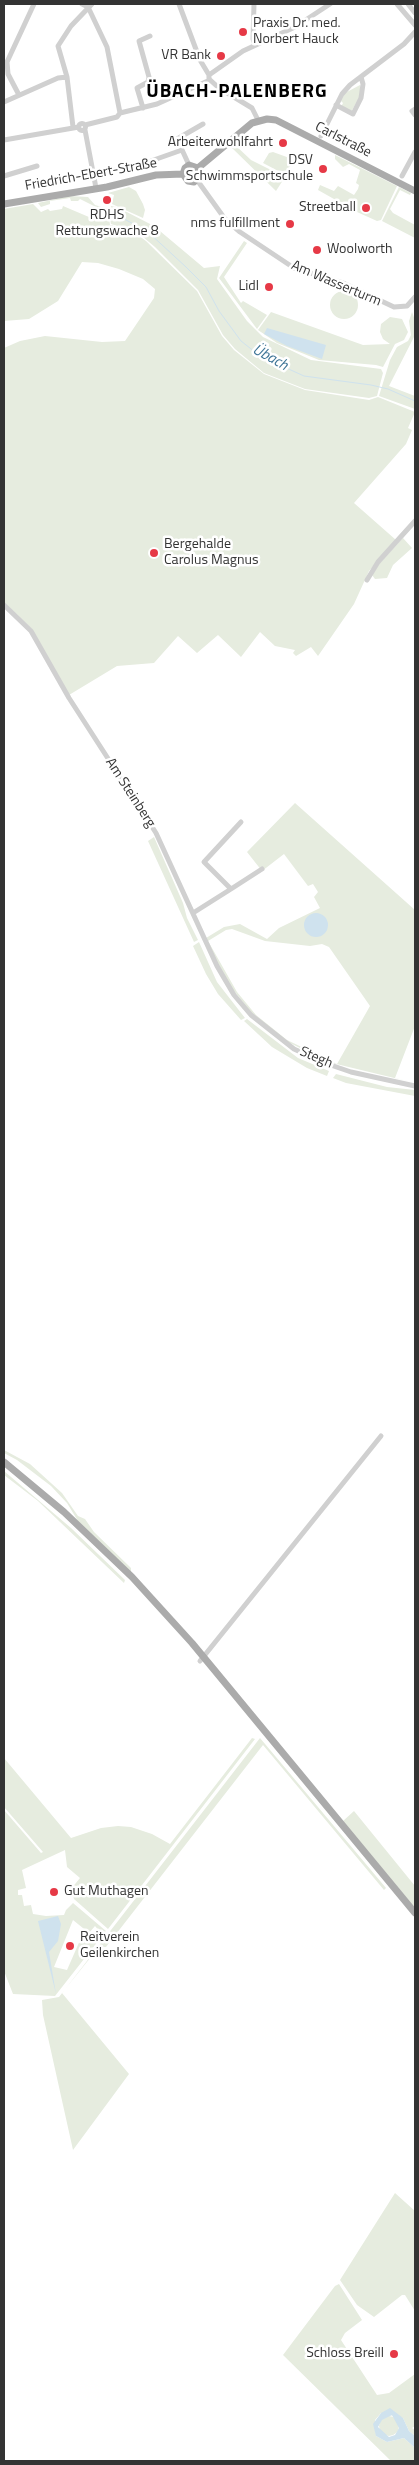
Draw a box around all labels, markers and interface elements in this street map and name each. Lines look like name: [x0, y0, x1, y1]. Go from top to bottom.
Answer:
place label: Praxis Dr. med. Norbert Hauck: [253, 16, 341, 48]
marker: Praxis Dr. med. Norbert Hauck: [237, 26, 249, 38]
place label: VR Bank: [161, 48, 211, 64]
marker: VR Bank: [215, 50, 227, 62]
district label: ÜBACH-PALENBERG: [144, 81, 330, 103]
street label: Carlstraße: [312, 119, 374, 161]
place label: Arbeiterwohlfahrt: [168, 135, 273, 151]
marker: Arbeiterwohlfahrt: [277, 137, 289, 149]
place label: DSV Schwimmsportschule: [186, 153, 313, 186]
street label: Friedrich-Ebert-Straße: [24, 155, 158, 195]
marker: DSV Schwimmsportschule: [317, 163, 329, 175]
marker: RDHS Rettungswache 8: [101, 194, 113, 206]
place label: Streetball: [299, 200, 356, 216]
marker: Streetball: [360, 202, 372, 214]
place label: RDHS Rettungswache 8: [55, 208, 159, 240]
place label: nms fulfillment: [191, 216, 280, 232]
marker: nms fulfillment: [284, 218, 296, 230]
place label: Woolworth: [327, 242, 392, 258]
marker: Woolworth: [311, 244, 323, 256]
street label: Am Wasserturm: [288, 257, 384, 311]
place label: Lidl: [239, 279, 259, 295]
marker: Lidl: [263, 281, 275, 293]
water label: Übach: [249, 341, 291, 375]
place label: Bergehalde Carolus Magnus: [164, 537, 258, 570]
marker: Bergehalde Carolus Magnus: [148, 547, 160, 559]
street label: Am Steinberg: [101, 755, 159, 831]
street label: Stegh: [297, 1044, 335, 1072]
place label: Gut Muthagen: [64, 1884, 148, 1900]
marker: Gut Muthagen: [48, 1886, 60, 1898]
place label: Reitverein Geilenkirchen: [80, 1930, 159, 1962]
marker: Reitverein Geilenkirchen: [64, 1940, 76, 1952]
place label: Schloss Breill: [306, 2346, 384, 2362]
marker: Schloss Breill: [388, 2348, 400, 2360]

